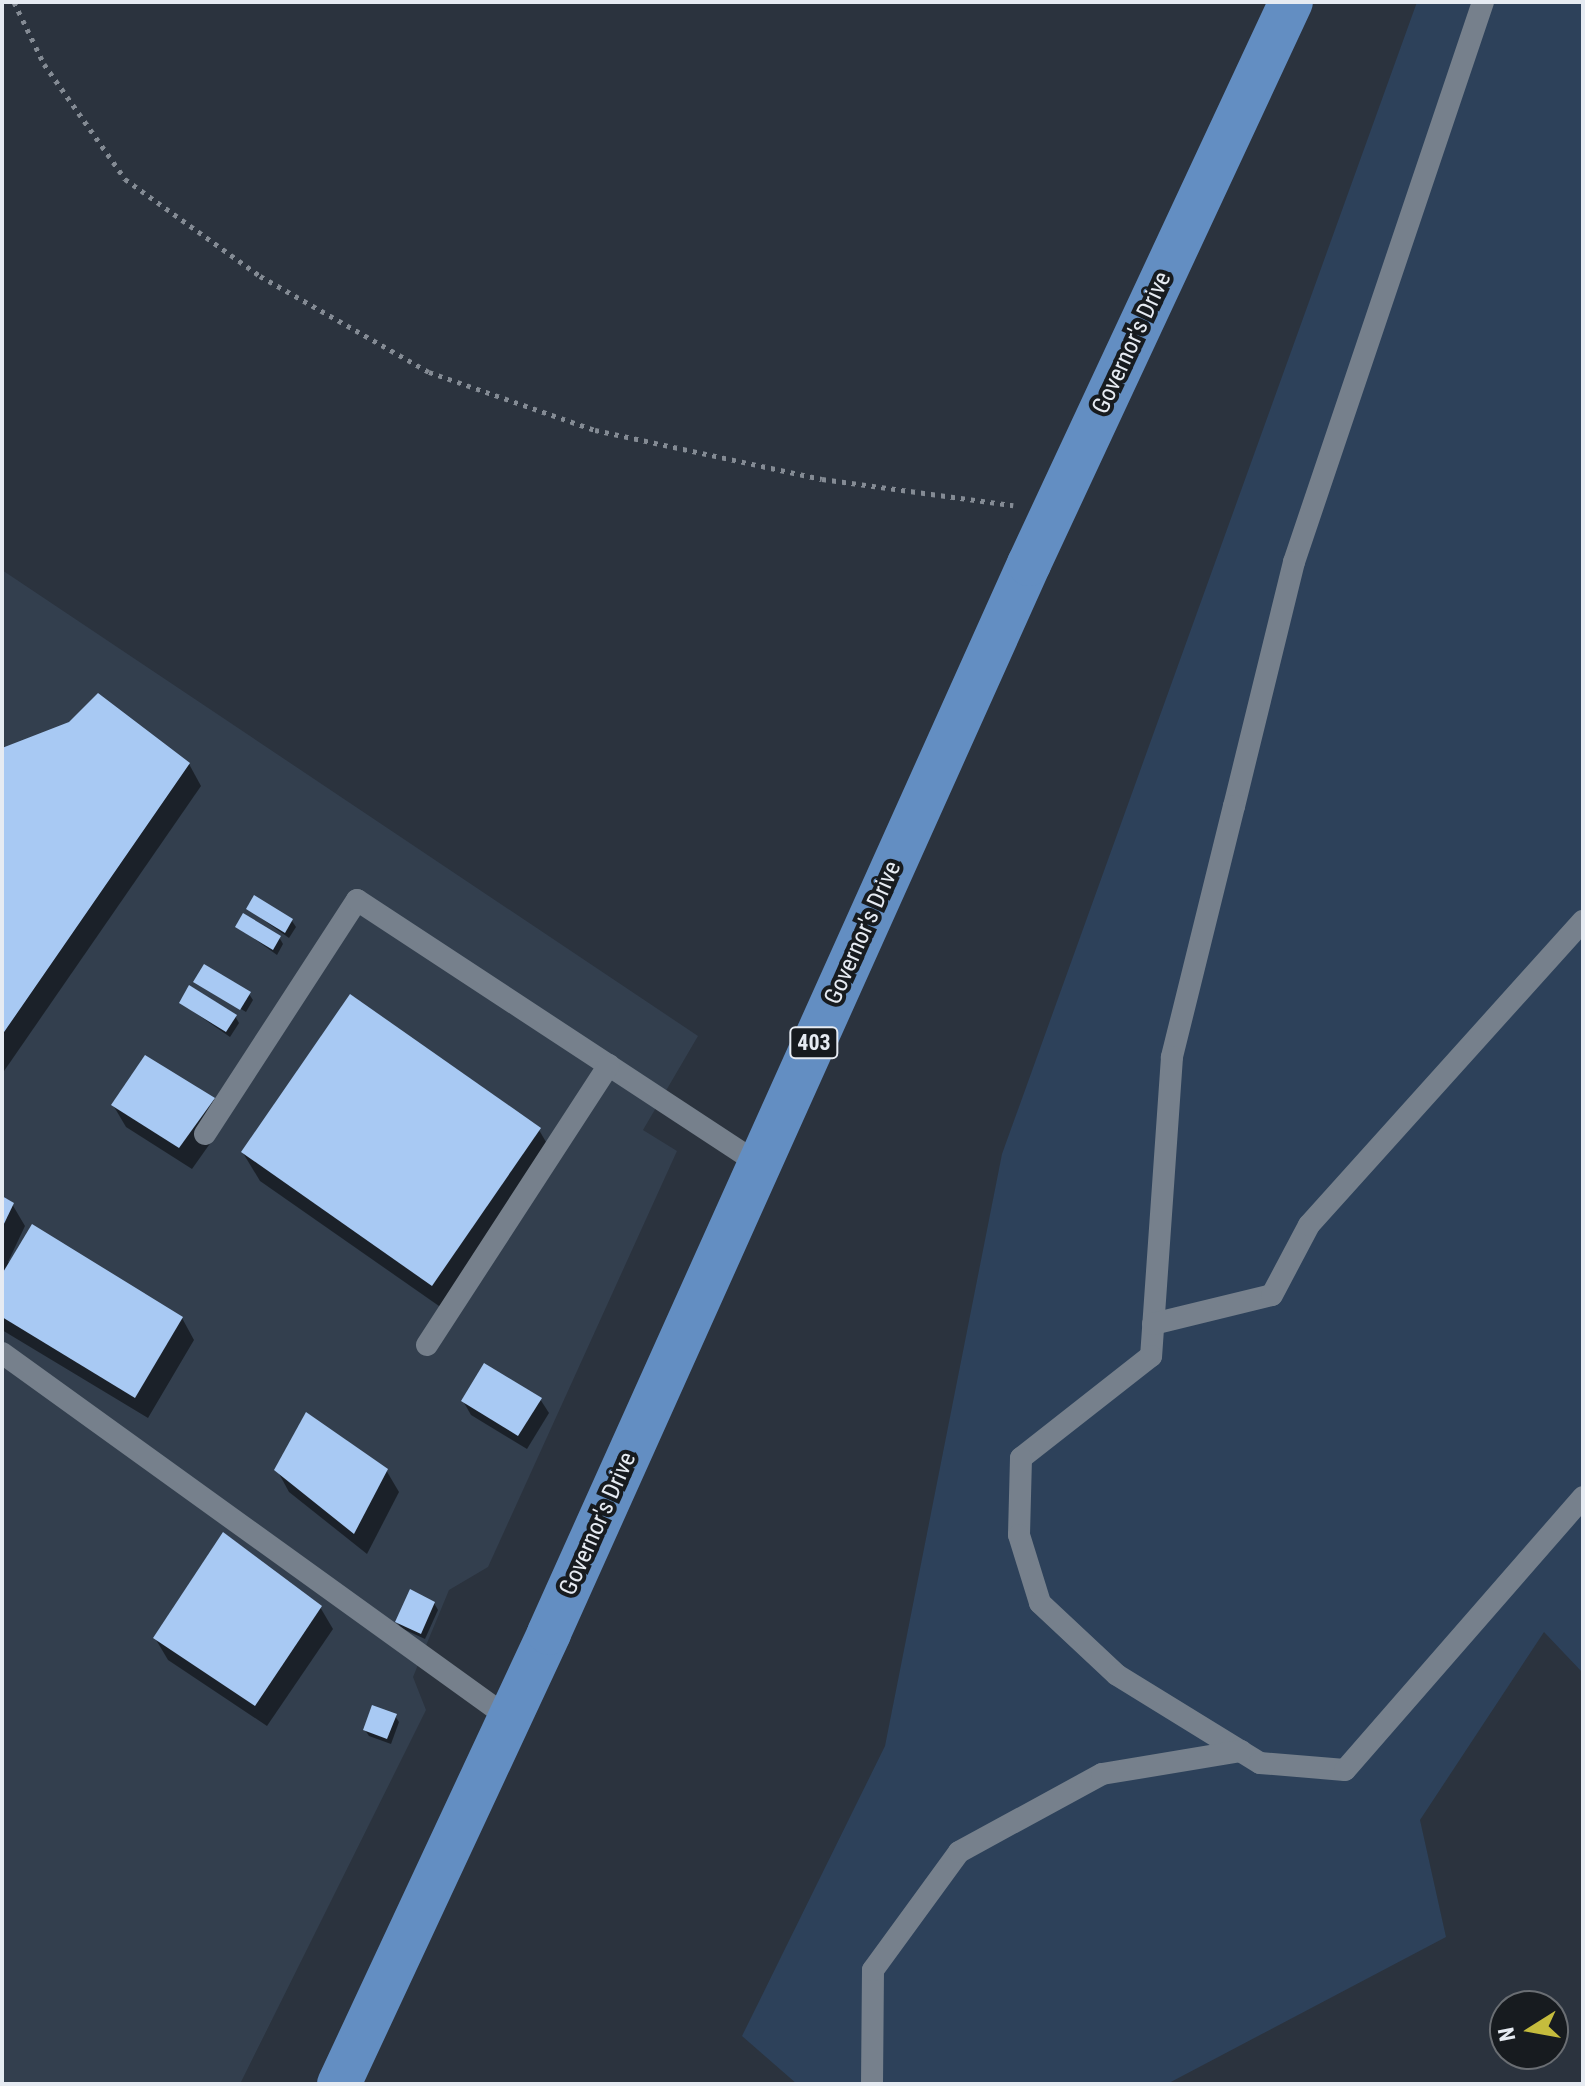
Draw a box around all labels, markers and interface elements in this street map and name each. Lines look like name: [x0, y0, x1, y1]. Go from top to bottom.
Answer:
street label: Governor's Drive: [1087, 267, 1177, 419]
street label: Governor's Drive: [819, 857, 907, 1009]
road number: 403: [788, 1025, 840, 1061]
street label: Governor's Drive: [554, 1448, 642, 1600]
north arrow: [1489, 1990, 1569, 2070]
text: N: [1493, 2025, 1520, 2043]

